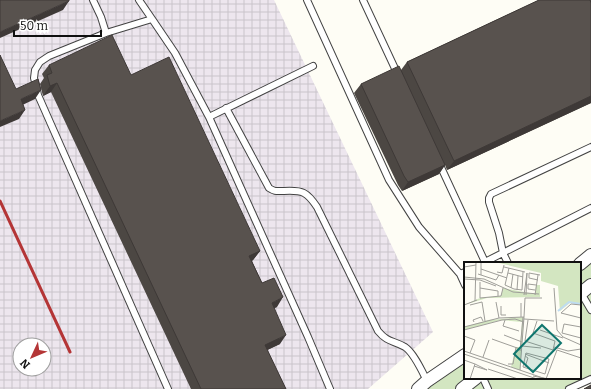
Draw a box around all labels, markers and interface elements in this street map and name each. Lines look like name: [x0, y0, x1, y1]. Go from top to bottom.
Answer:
scale bar: [14, 12, 101, 38]
text: 50 m: [20, 19, 49, 33]
inset map: [464, 262, 581, 379]
north arrow: [12, 337, 52, 377]
text: N: [17, 356, 33, 371]

